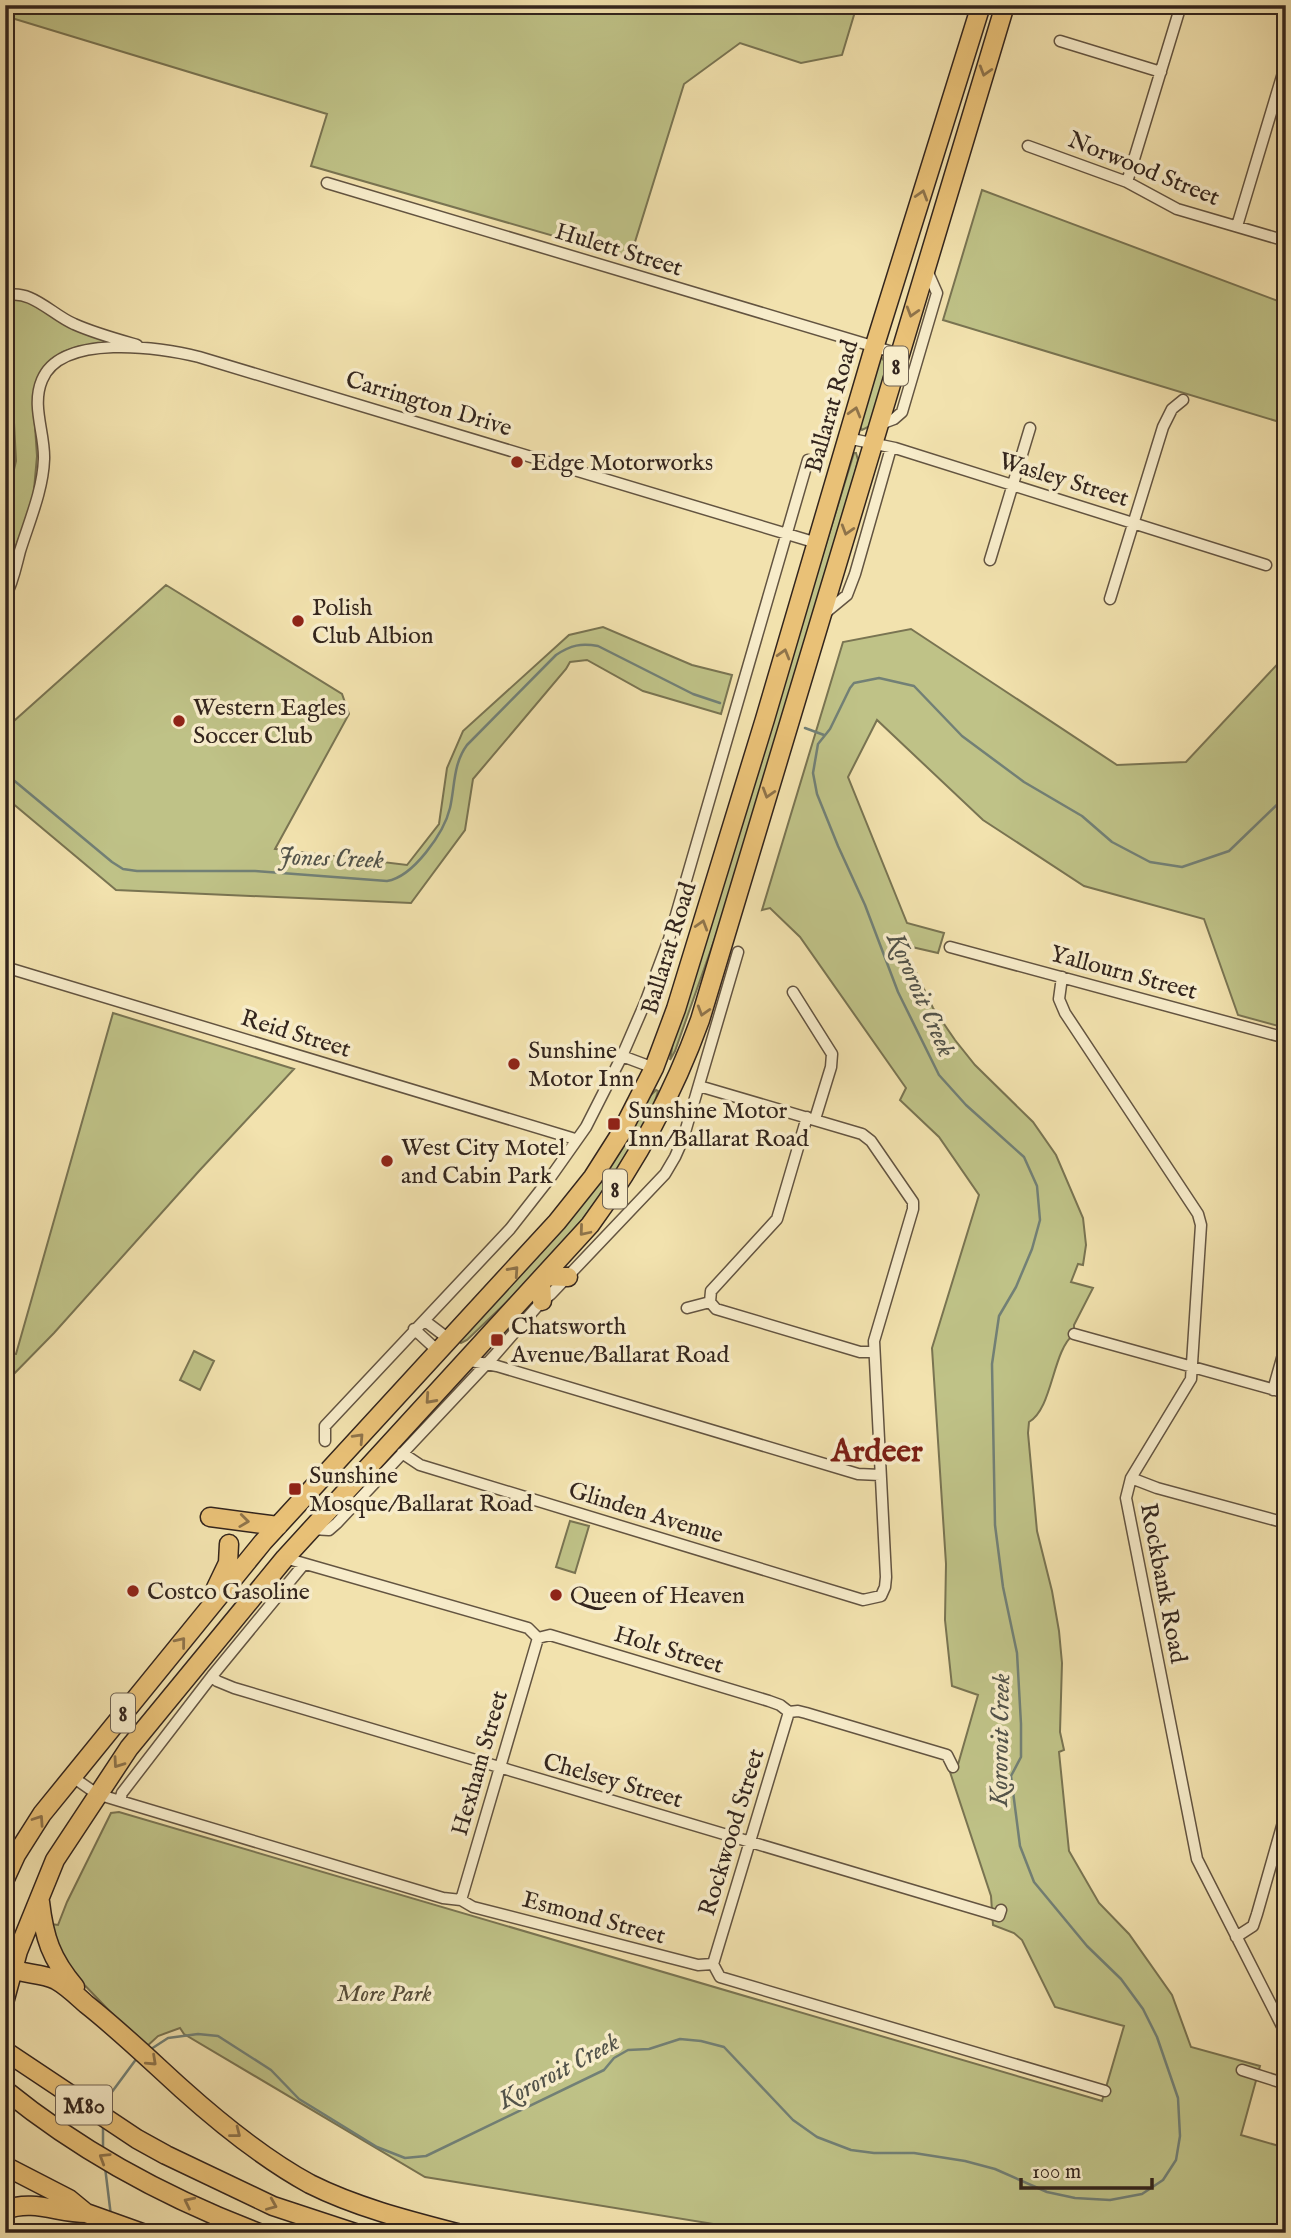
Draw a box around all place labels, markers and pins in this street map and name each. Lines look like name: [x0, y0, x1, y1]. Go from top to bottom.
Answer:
place label: Edge Motorworks: [531, 448, 713, 479]
marker: Edge Motorworks: [509, 454, 525, 470]
place label: Polish Club Albion: [312, 593, 434, 652]
marker: Polish Club Albion: [290, 613, 306, 629]
place label: Western Eagles Soccer Club: [193, 693, 346, 752]
marker: Western Eagles Soccer Club: [171, 713, 187, 729]
place label: Sunshine Motor Inn: [528, 1036, 634, 1095]
marker: Sunshine Motor Inn: [506, 1056, 522, 1072]
place label: Sunshine Motor Inn/Ballarat Road: [628, 1096, 809, 1155]
marker: Sunshine Motor Inn/Ballarat Road: [606, 1116, 622, 1132]
place label: West City Motel and Cabin Park: [401, 1133, 566, 1192]
marker: West City Motel and Cabin Park: [379, 1153, 395, 1169]
place label: Chatsworth Avenue/Ballarat Road: [510, 1312, 729, 1371]
marker: Chatsworth Avenue/Ballarat Road: [489, 1332, 505, 1348]
place label: Sunshine Mosque/Ballarat Road: [309, 1461, 533, 1520]
marker: Sunshine Mosque/Ballarat Road: [287, 1481, 303, 1497]
place label: Costco Gasoline: [147, 1577, 310, 1608]
place label: Queen of Heaven: [570, 1581, 745, 1612]
marker: Costco Gasoline: [125, 1583, 141, 1599]
marker: Queen of Heaven: [548, 1587, 564, 1603]

